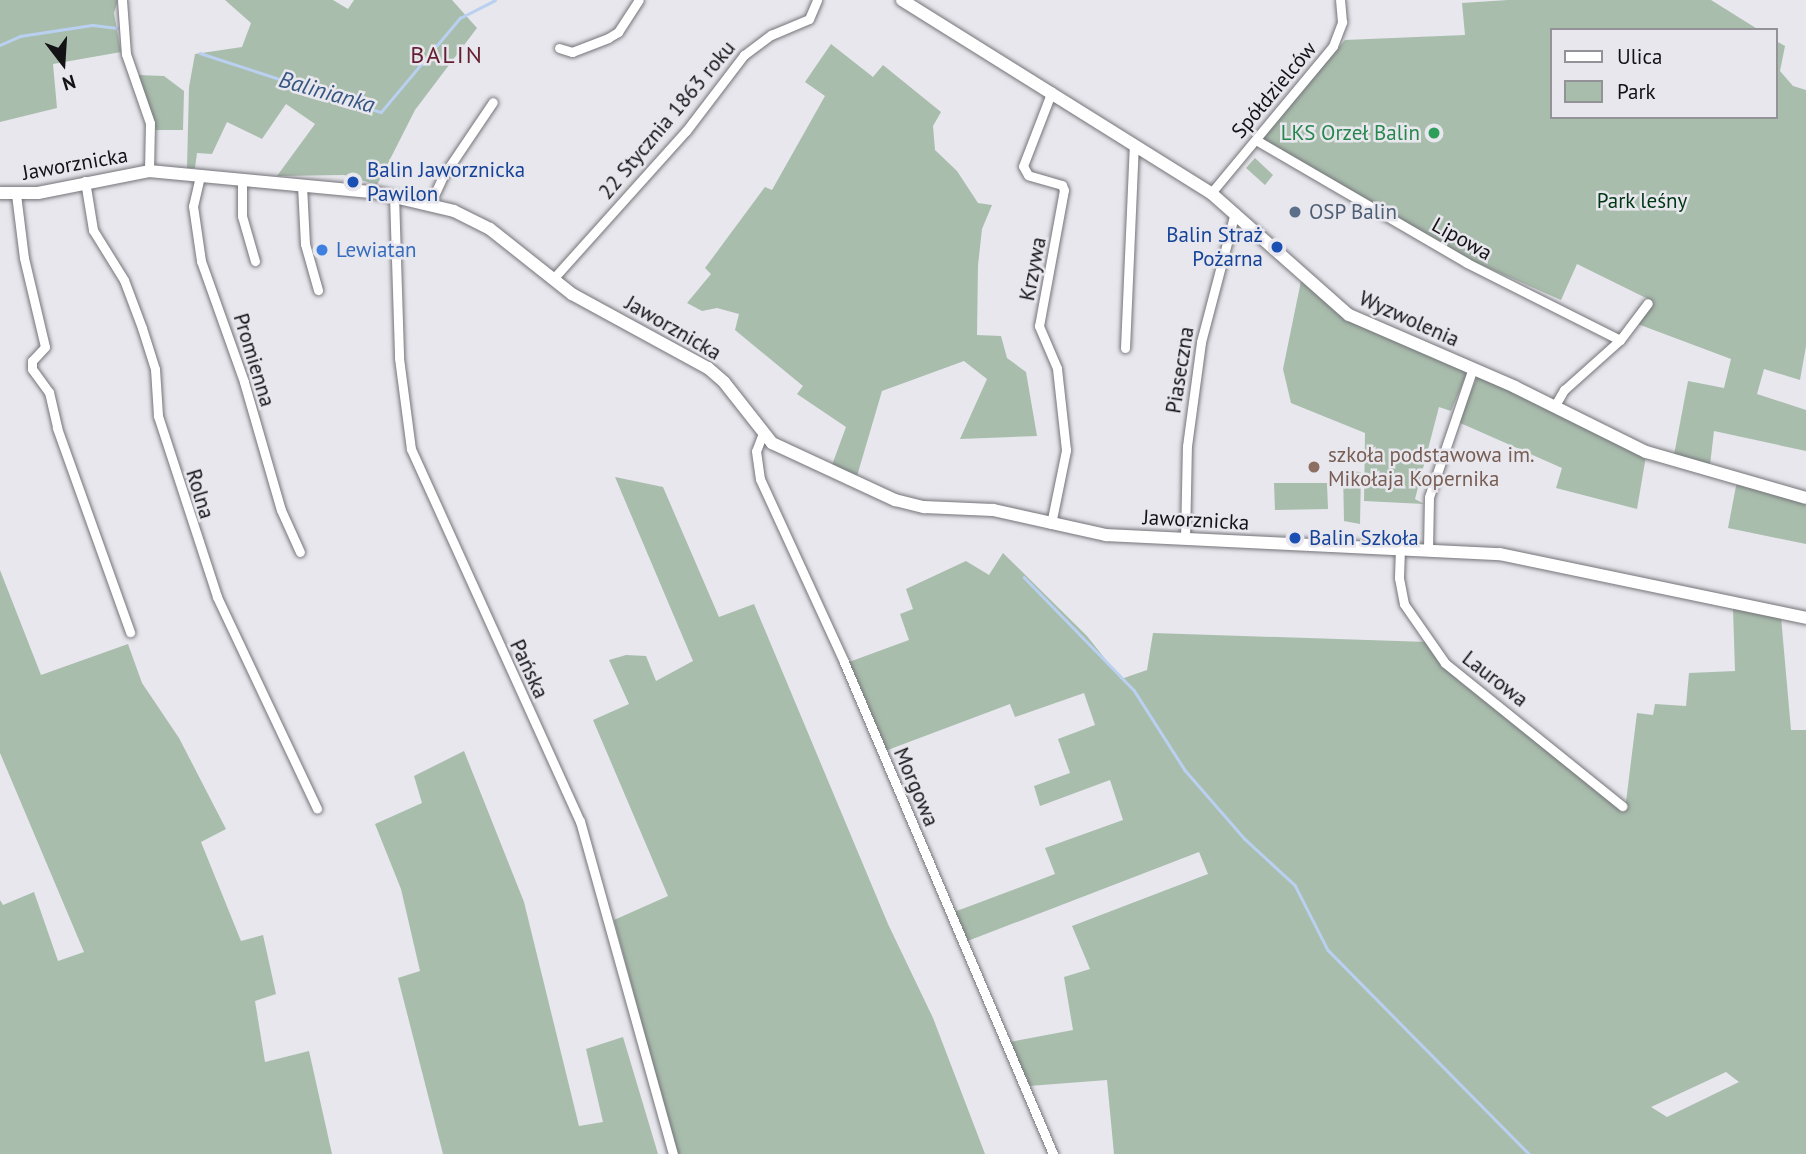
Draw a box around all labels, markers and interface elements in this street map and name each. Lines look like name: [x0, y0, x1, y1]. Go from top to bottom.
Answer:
north arrow: [28, 28, 98, 98]
legend: [1550, 28, 1778, 119]
street label: 22 Stycznia 1863 roku: [593, 36, 741, 204]
street label: Spółdzielców: [1226, 37, 1322, 143]
district label: BALIN: [411, 41, 483, 69]
text: Ulica: [1617, 43, 1662, 70]
water label: Balinianka: [276, 65, 378, 119]
text: N: [60, 70, 79, 96]
text: Park: [1617, 78, 1656, 105]
place label: LKS Orzeł Balin: [1281, 120, 1420, 146]
marker: LKS Orzeł Balin: [1426, 125, 1442, 141]
street label: Jaworznicka: [20, 142, 130, 186]
place label: Balin Jaworznicka Pawilon: [367, 157, 525, 207]
marker: Balin Jaworznicka Pawilon: [345, 174, 361, 190]
park label: Park leśny: [1596, 188, 1688, 214]
place label: OSP Balin: [1309, 199, 1398, 225]
marker: OSP Balin: [1287, 204, 1303, 220]
street label: Lipowa: [1428, 212, 1496, 266]
place label: Balin Straż Pożarna: [1166, 222, 1263, 272]
street label: Krzywa: [1014, 235, 1052, 303]
place label: Lewiatan: [336, 237, 417, 263]
marker: Balin Straż Pożarna: [1269, 239, 1285, 255]
marker: Lewiatan: [314, 242, 330, 258]
street label: Wyzwolenia: [1355, 286, 1463, 352]
street label: Jaworznicka: [621, 290, 725, 366]
street label: Promienna: [228, 310, 280, 410]
street label: Piaseczna: [1161, 325, 1199, 415]
place label: szkoła podstawowa im. Mikołaja Kopernika: [1328, 442, 1535, 492]
marker: szkoła podstawowa im. Mikołaja Kopernika: [1306, 459, 1322, 475]
street label: Rolna: [181, 466, 219, 522]
street label: Jaworznicka: [1142, 505, 1250, 535]
place label: Balin Szkoła: [1309, 525, 1419, 551]
marker: Balin Szkoła: [1287, 530, 1303, 546]
street label: Pańska: [504, 635, 554, 703]
street label: Laurowa: [1457, 646, 1533, 712]
street label: Morgowa: [888, 744, 944, 830]

